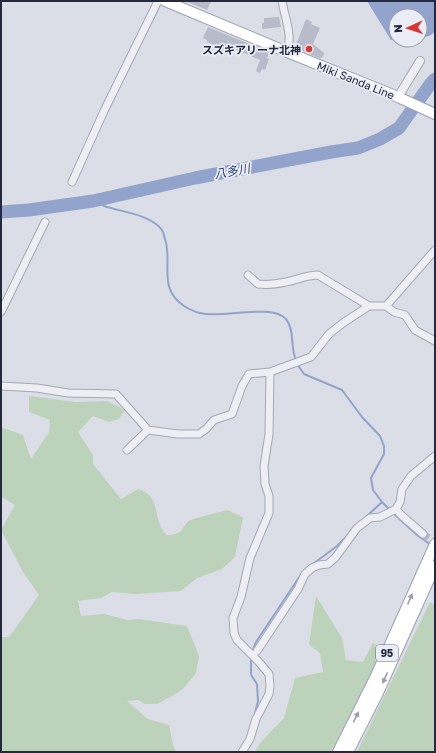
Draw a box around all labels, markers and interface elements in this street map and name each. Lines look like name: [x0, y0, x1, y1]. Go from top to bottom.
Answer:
north arrow: [388, 8, 428, 48]
text: N: [391, 24, 404, 33]
place label: スズキアリーナ北神: [202, 43, 301, 56]
marker: スズキアリーナ北神: [304, 44, 314, 54]
street label: Miki Sanda Line: [315, 59, 397, 101]
water label: 八多川: [213, 160, 253, 182]
one-way arrow: [407, 592, 413, 604]
road number: 95: [376, 645, 398, 661]
one-way arrow: [382, 672, 388, 683]
one-way arrow: [353, 712, 359, 723]

